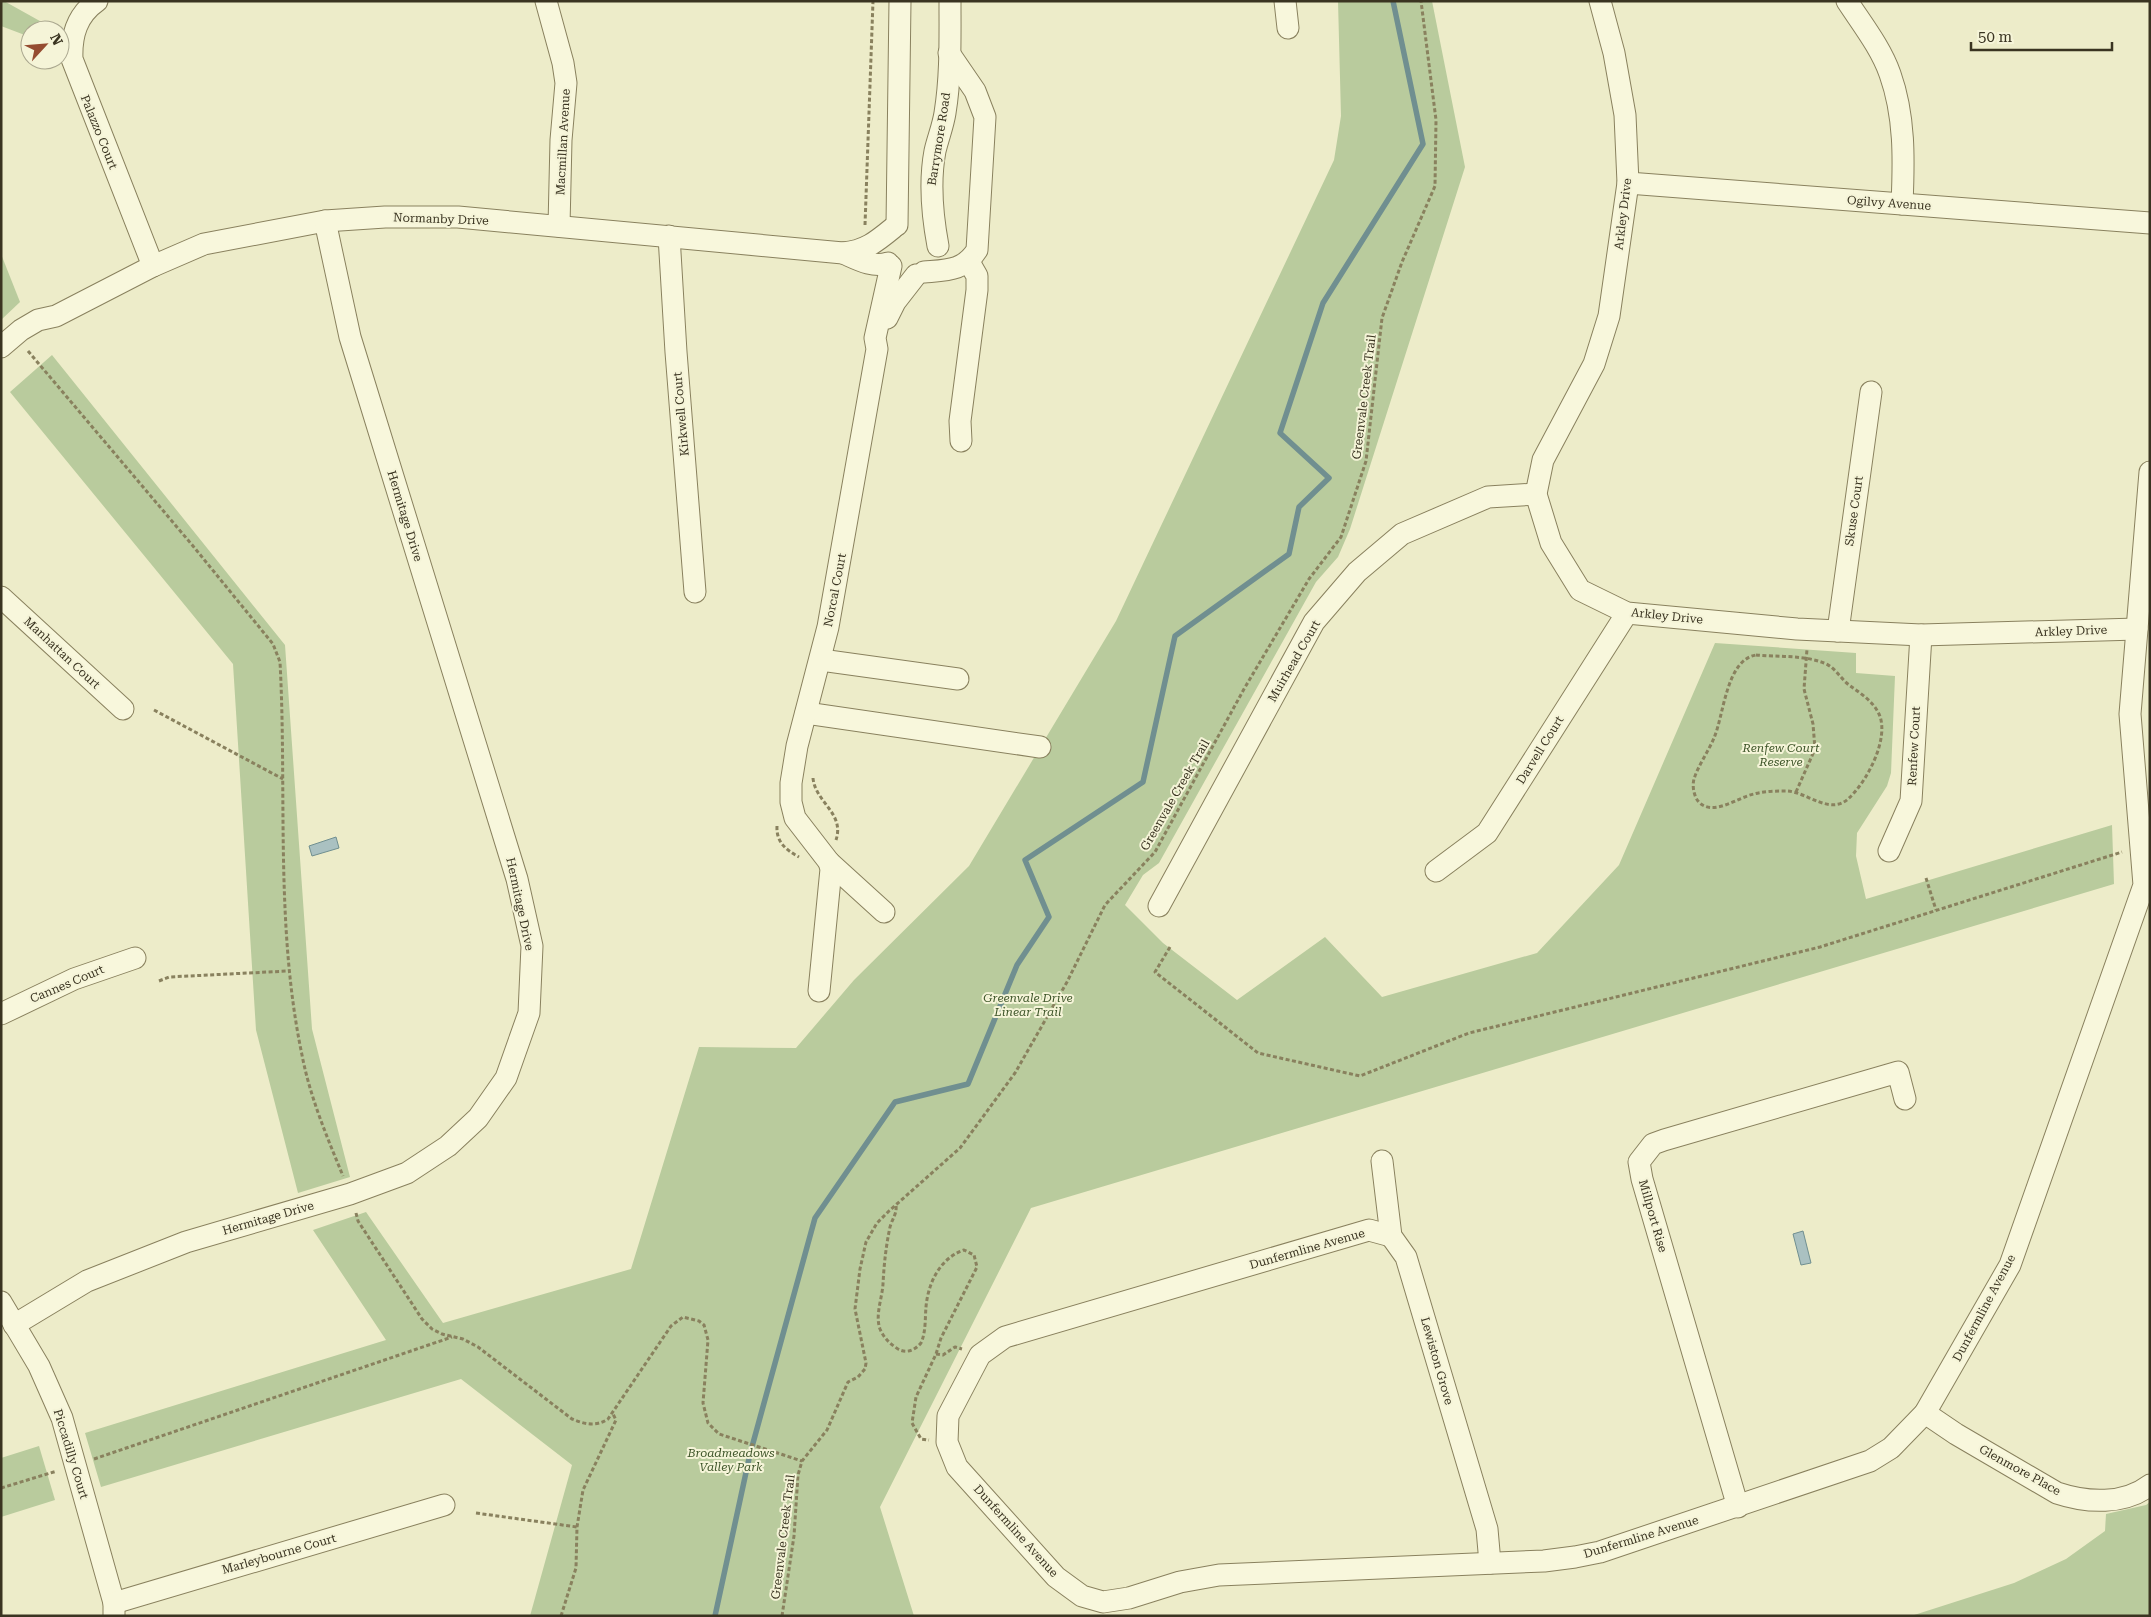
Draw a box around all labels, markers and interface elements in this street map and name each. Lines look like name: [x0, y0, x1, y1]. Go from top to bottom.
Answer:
north arrow: [20, 20, 70, 70]
scale bar: [1971, 20, 2112, 52]
text: 50 m: [1978, 28, 2013, 46]
text: N: [47, 31, 66, 48]
street label: Macmillan Avenue: [553, 88, 573, 196]
street label: Barrymore Road: [925, 91, 953, 186]
street label: Palazzo Court: [78, 93, 120, 172]
street label: Arkley Drive: [1612, 177, 1634, 251]
street label: Ogilvy Avenue: [1846, 193, 1932, 213]
street label: Normanby Drive: [393, 210, 490, 228]
street label: Greenvale Creek Trail: [1349, 334, 1379, 460]
street label: Kirkwell Court: [670, 371, 692, 457]
street label: Hermitage Drive: [384, 469, 426, 564]
street label: Skuse Court: [1842, 474, 1866, 547]
street label: Norcal Court: [821, 551, 849, 628]
street label: Arkley Drive: [1630, 605, 1704, 627]
street label: Manhattan Court: [21, 614, 103, 692]
street label: Muirhead Court: [1265, 617, 1323, 704]
street label: Arkley Drive: [2035, 623, 2108, 639]
street label: Renfew Court: [1905, 705, 1923, 786]
street label: Darvell Court: [1513, 713, 1567, 787]
street label: Greenvale Creek Trail: [1138, 737, 1213, 853]
park label: Renfew Court Reserve: [1742, 741, 1820, 769]
street label: Hermitage Drive: [503, 856, 537, 952]
street label: Cannes Court: [28, 962, 107, 1006]
park label: Greenvale Drive Linear Trail: [983, 991, 1073, 1019]
street label: Millport Rise: [1636, 1178, 1670, 1254]
street label: Hermitage Drive: [221, 1198, 316, 1238]
street label: Dunfermline Avenue: [1248, 1226, 1367, 1272]
street label: Dunfermline Avenue: [1950, 1252, 2018, 1364]
street label: Lewiston Grove: [1418, 1316, 1456, 1407]
street label: Piccadilly Court: [51, 1407, 92, 1501]
street label: Glenmore Place: [1977, 1442, 2064, 1498]
park label: Broadmeadows Valley Park: [686, 1446, 775, 1474]
street label: Greenvale Creek Trail: [768, 1474, 798, 1600]
street label: Dunfermline Avenue: [971, 1482, 1061, 1580]
street label: Dunfermline Avenue: [1582, 1513, 1701, 1561]
street label: Marleybourne Court: [220, 1531, 338, 1577]

